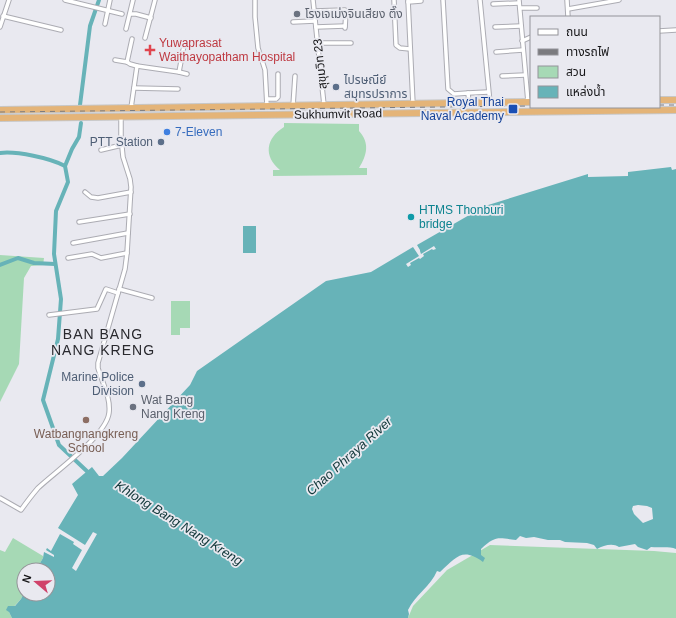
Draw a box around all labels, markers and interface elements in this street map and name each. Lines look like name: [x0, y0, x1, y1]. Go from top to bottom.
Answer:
place label: โรงเจเม่งจินเสียง ตึ๊ง: [305, 5, 403, 21]
marker: โรงเจเม่งจินเสียง ตึ๊ง: [292, 9, 302, 19]
legend: [530, 16, 660, 108]
text: ถนน: [566, 25, 588, 39]
place label: Yuwaprasat Waithayopatham Hospital: [159, 36, 295, 64]
street label: สุขุมวิท 23: [310, 38, 330, 90]
marker: Yuwaprasat Waithayopatham Hospital: [144, 44, 156, 56]
text: ทางรถไฟ: [566, 45, 609, 59]
text: สวน: [566, 65, 586, 79]
place label: ไปรษณีย์ สมุทรปราการ: [343, 73, 407, 101]
marker: ไปรษณีย์ สมุทรปราการ: [331, 82, 341, 92]
text: แหล่งน้ำ: [566, 83, 605, 99]
place label: Royal Thai Naval Academy: [421, 95, 504, 123]
marker: Royal Thai Naval Academy: [507, 103, 519, 115]
street label: Sukhumvit Road: [294, 106, 382, 122]
place label: 7-Eleven: [175, 125, 222, 139]
marker: 7-Eleven: [162, 127, 172, 137]
place label: PTT Station: [90, 135, 153, 149]
marker: PTT Station: [156, 137, 166, 147]
place label: HTMS Thonburi bridge: [419, 203, 503, 231]
marker: HTMS Thonburi bridge: [406, 212, 416, 222]
district label: BAN BANG NANG KRENG: [51, 326, 155, 358]
place label: Marine Police Division: [61, 370, 134, 398]
marker: Marine Police Division: [137, 379, 147, 389]
place label: Wat Bang Nang Kreng: [141, 393, 205, 421]
marker: Wat Bang Nang Kreng: [128, 402, 138, 412]
water label: Chao Phraya River: [303, 413, 395, 498]
marker: Watbangnangkreng School: [81, 415, 91, 425]
place label: Watbangnangkreng School: [34, 427, 138, 455]
water label: Khlong Bang Nang Kreng: [113, 478, 246, 569]
north arrow: [16, 562, 56, 602]
text: N: [20, 573, 34, 584]

